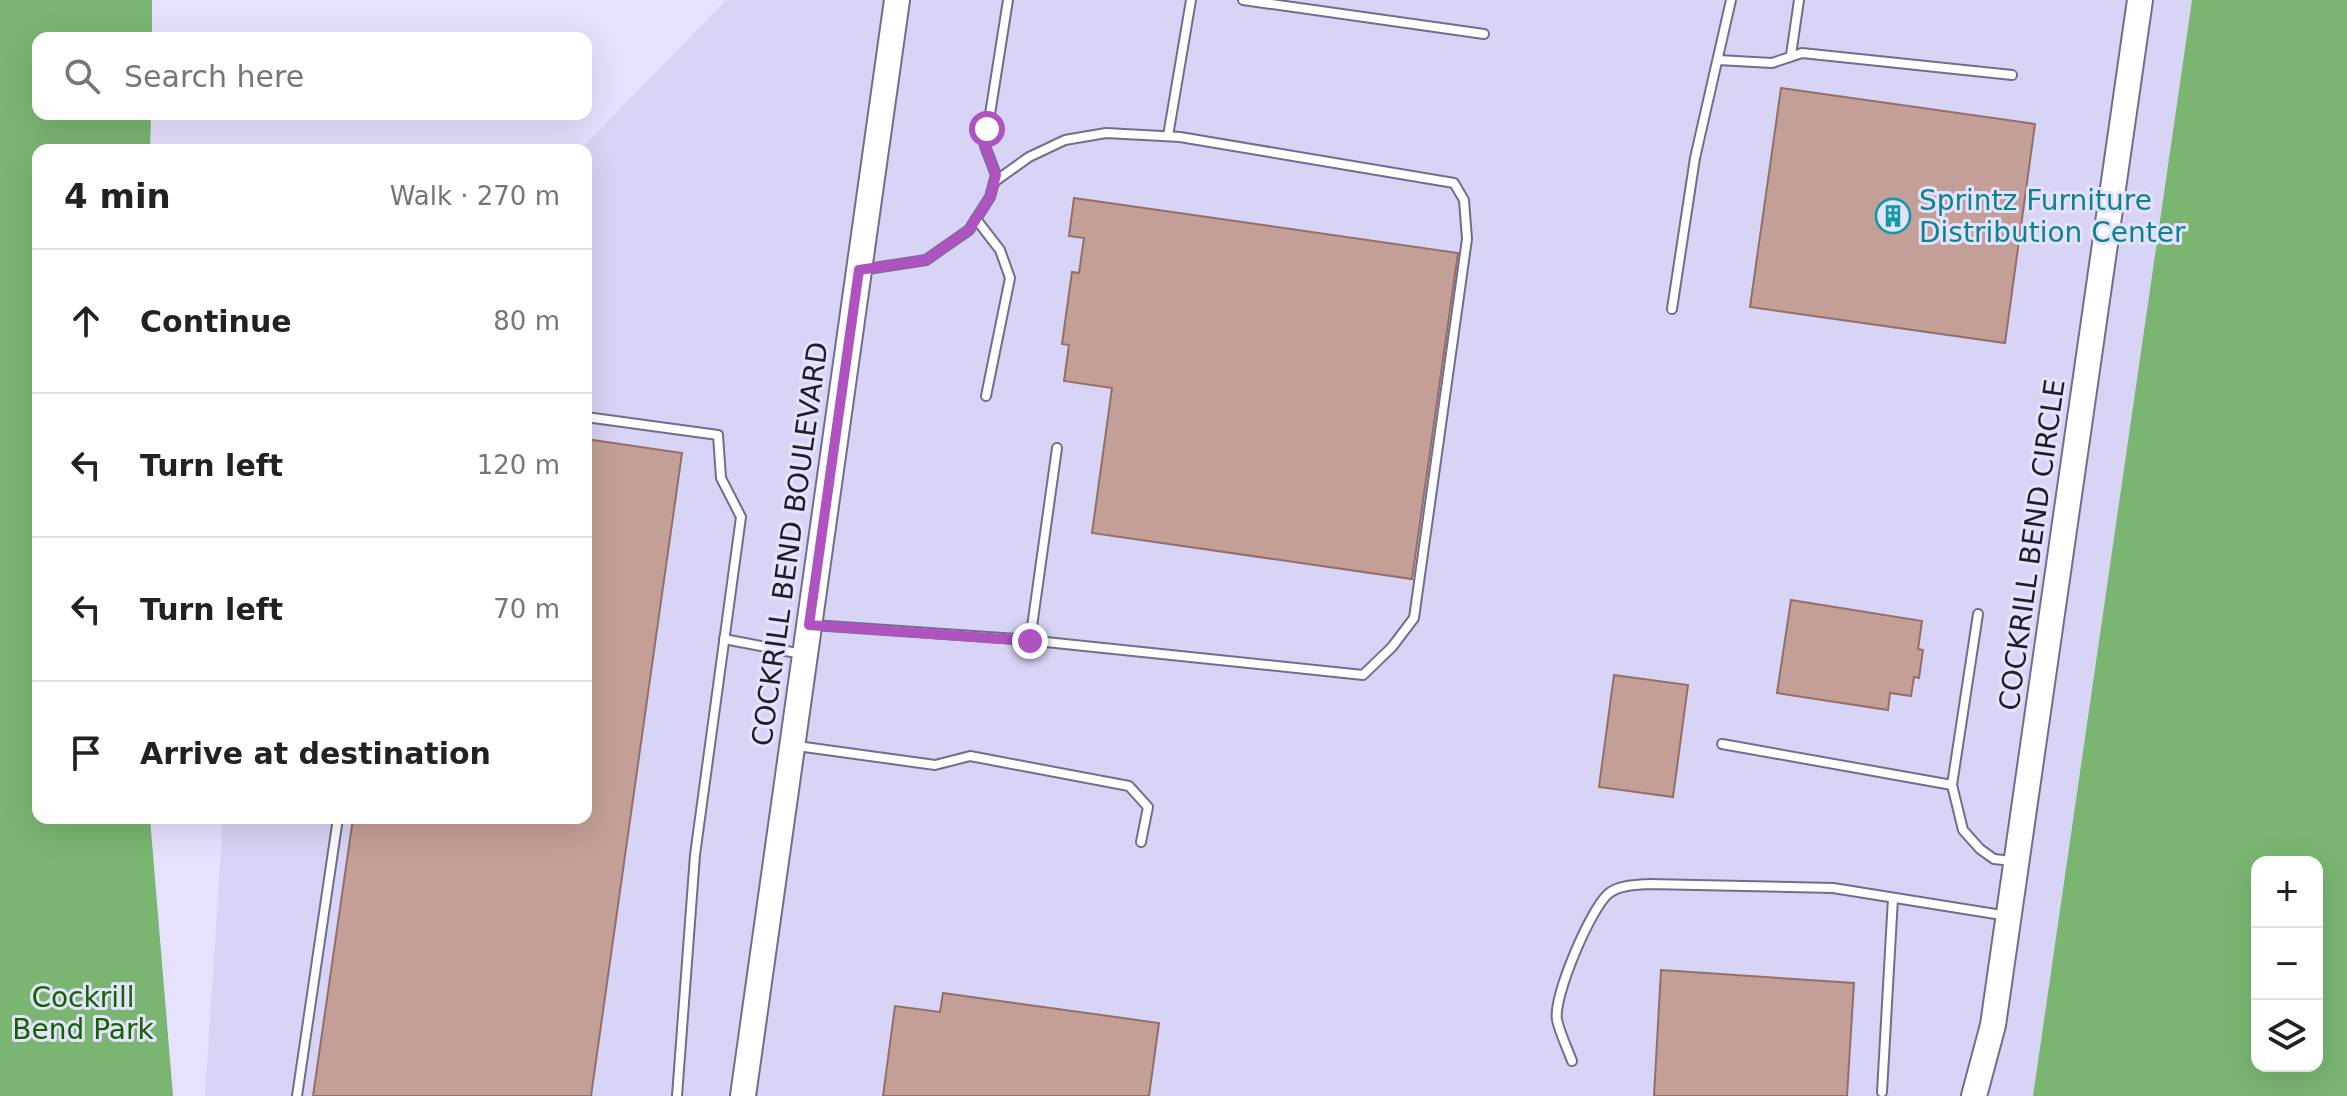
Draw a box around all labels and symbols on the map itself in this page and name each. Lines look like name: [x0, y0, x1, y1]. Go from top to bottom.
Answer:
route start: [969, 111, 1005, 147]
place label: Sprintz Furniture Distribution Center: [1919, 184, 2186, 249]
building icon: Sprintz Furniture Distribution Center: [1874, 197, 1912, 235]
street label: COCKRILL BEND BOULEVARD: [745, 340, 835, 748]
street label: COCKRILL BEND CIRCLE: [1992, 377, 2072, 713]
route end: [1012, 623, 1048, 659]
park label: Cockrill Bend Park: [12, 981, 154, 1046]

